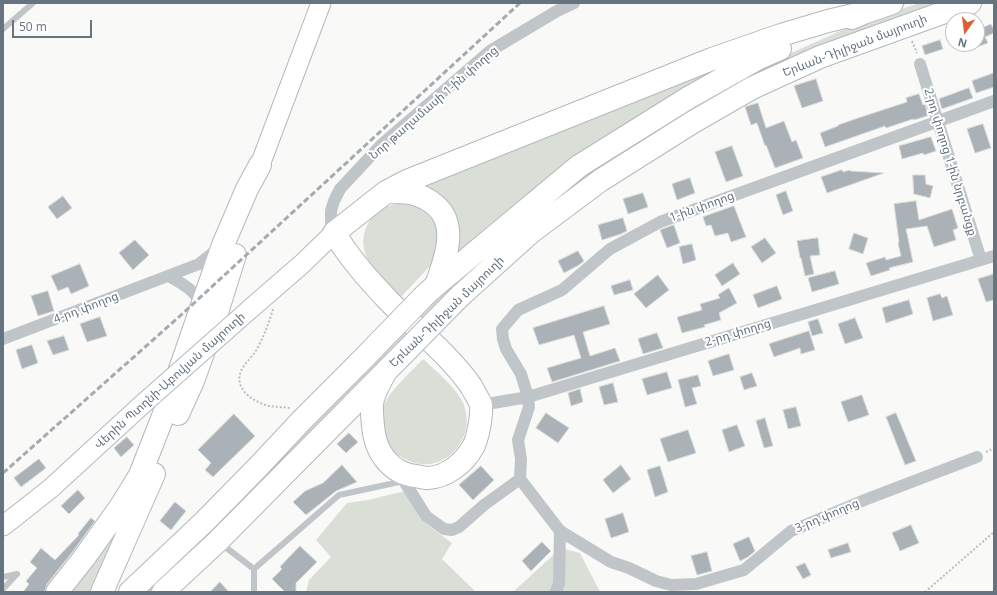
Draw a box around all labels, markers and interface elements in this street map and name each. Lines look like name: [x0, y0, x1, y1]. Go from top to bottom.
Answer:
scale bar: [14, 12, 94, 38]
street label: Երևան-Դիլիջան մայրուղի: [781, 12, 929, 80]
north arrow: [945, 12, 985, 52]
text: 50 m: [19, 18, 47, 35]
text: N: [956, 35, 968, 52]
street label: Նոր թաղամասի 1-ին փողոց: [367, 43, 501, 163]
street label: 2-րդ փողոց 1-ին նրբանցք: [921, 86, 979, 238]
street label: 1-ին փողոց: [668, 189, 736, 225]
street label: Երևան-Դիլիջան մայրուղի: [387, 253, 507, 371]
street label: 4-րդ փողոց: [52, 289, 120, 327]
street label: Վերին Պտղնի-Աբովյան մայրուղի: [92, 309, 248, 453]
street label: 2-րդ փողոց: [703, 316, 773, 350]
street label: 3-րդ փողոց: [793, 496, 861, 536]

